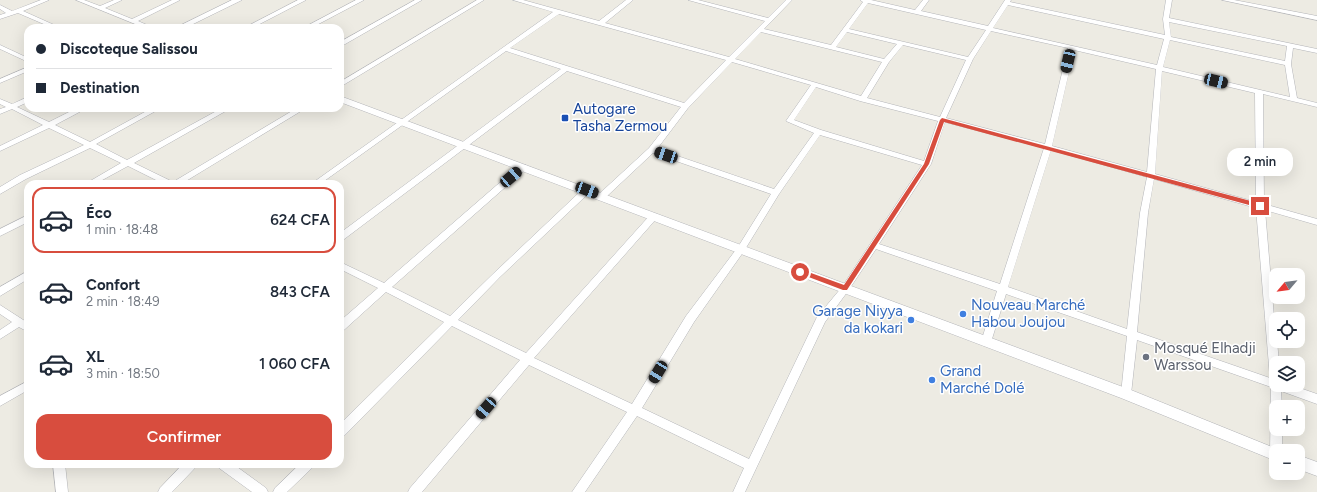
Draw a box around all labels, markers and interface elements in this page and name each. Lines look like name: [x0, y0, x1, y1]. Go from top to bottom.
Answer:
text: Discoteque Salissou: [60, 40, 198, 58]
car: [1059, 48, 1077, 74]
car: [1203, 72, 1229, 90]
text: Destination: [60, 79, 139, 97]
place label: Autogare Tasha Zermou: [573, 100, 667, 135]
marker: Autogare Tasha Zermou: [560, 113, 570, 123]
car: [653, 145, 679, 165]
callout: 2 min: [1227, 148, 1293, 176]
text: 2 min: [1244, 154, 1276, 169]
car: [498, 165, 524, 189]
car: [574, 180, 600, 200]
route end: [1251, 197, 1269, 215]
icon: car: [38, 202, 74, 238]
text: Éco: [86, 204, 112, 222]
text: 624 CFA: [270, 211, 330, 229]
text: 1 min · 18:48: [86, 222, 158, 237]
route start: [791, 263, 809, 281]
north arrow: [1269, 268, 1305, 304]
map controls: [1269, 268, 1305, 480]
icon: car: [38, 274, 74, 310]
text: Confort: [86, 276, 140, 294]
text: 843 CFA: [270, 283, 330, 301]
text: 2 min · 18:49: [86, 294, 160, 309]
place label: Nouveau Marché Habou Joujou: [971, 296, 1085, 331]
place label: Garage Niyya da kokari: [812, 302, 903, 337]
marker: Nouveau Marché Habou Joujou: [958, 309, 968, 319]
button: locate: [1269, 312, 1305, 348]
marker: Garage Niyya da kokari: [906, 315, 916, 325]
place label: Mosqué Elhadji Warssou: [1154, 339, 1256, 374]
icon: car: [38, 346, 74, 382]
text: XL: [86, 348, 104, 366]
marker: Mosqué Elhadji Warssou: [1141, 352, 1151, 362]
text: 1 060 CFA: [259, 355, 330, 373]
button: layers: [1269, 356, 1305, 392]
car: [647, 359, 669, 385]
place label: Grand Marché Dolé: [940, 362, 1024, 397]
text: 3 min · 18:50: [86, 366, 160, 381]
marker: Grand Marché Dolé: [927, 375, 937, 385]
car: [474, 395, 498, 421]
button: +: [1269, 400, 1305, 436]
button: Confirmer: [36, 414, 332, 460]
button: −: [1269, 444, 1305, 480]

